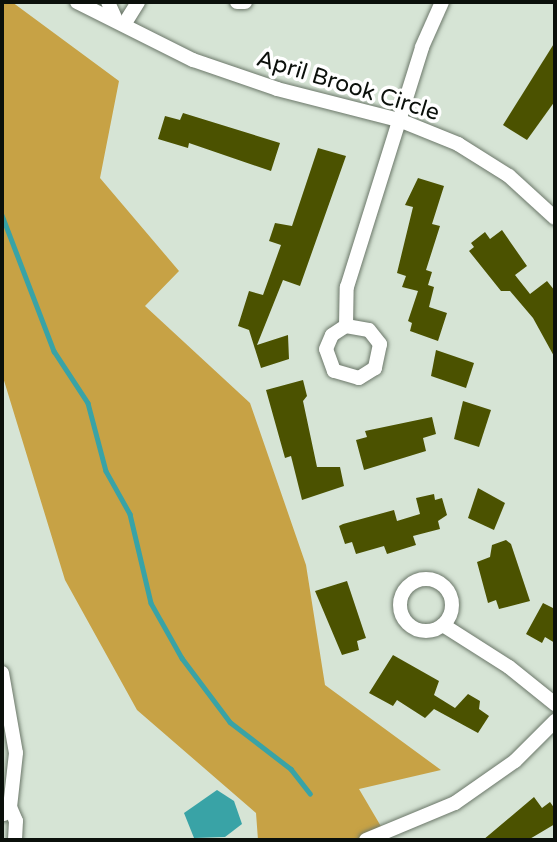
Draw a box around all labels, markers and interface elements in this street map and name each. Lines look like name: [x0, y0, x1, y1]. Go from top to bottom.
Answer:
street label: April Brook Circle: [253, 45, 443, 127]

